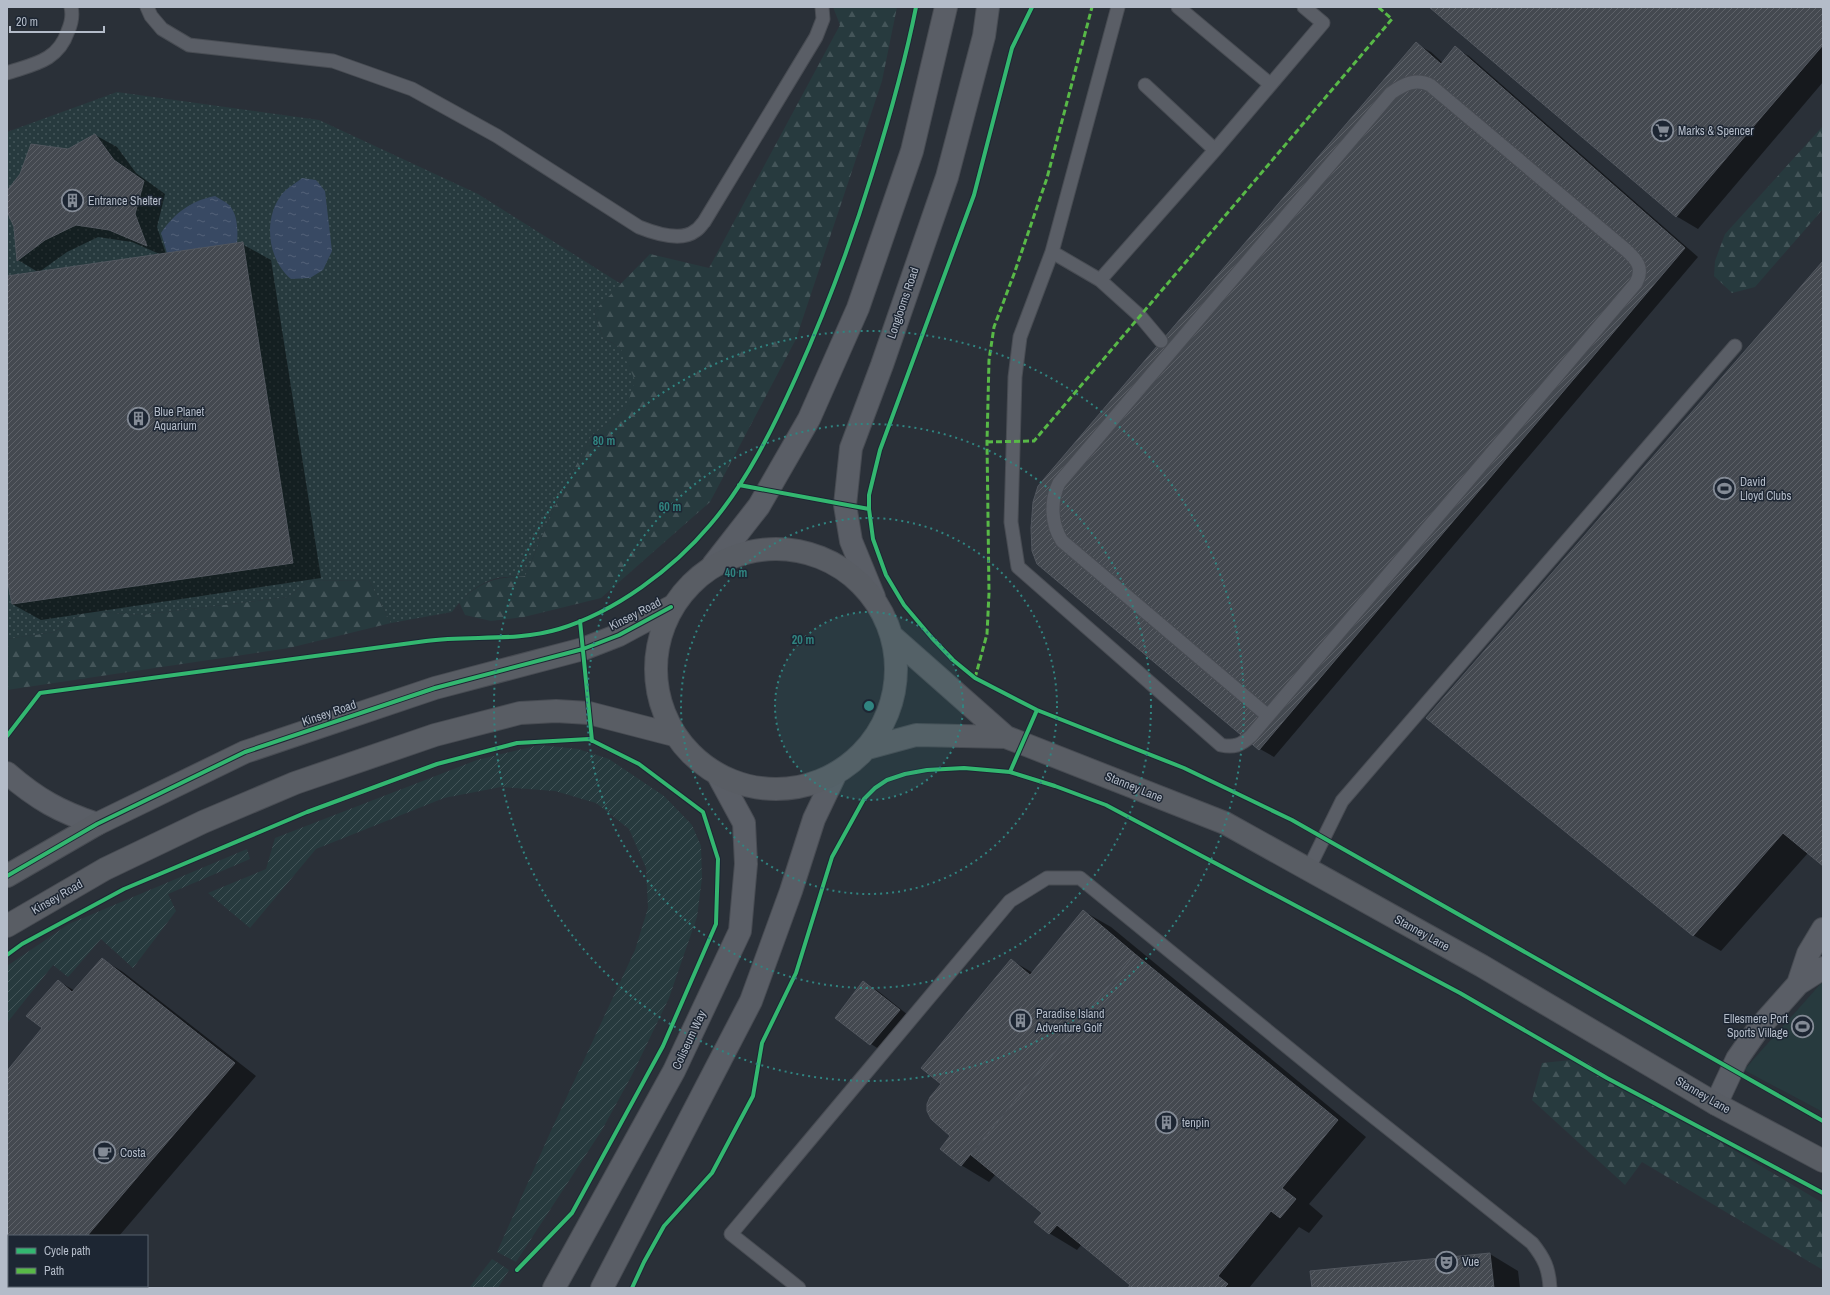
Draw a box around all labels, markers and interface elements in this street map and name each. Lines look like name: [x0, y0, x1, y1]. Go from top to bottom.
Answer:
scale bar: [10, 8, 104, 34]
text: 20 m: [16, 14, 38, 30]
supermarket icon: Marks & Spencer: [1649, 118, 1675, 144]
place label: Marks & Spencer: [1678, 123, 1754, 139]
building icon: Entrance Shelter: [60, 188, 86, 214]
place label: Entrance Shelter: [88, 193, 162, 209]
street label: Longlooms Road: [883, 265, 923, 341]
place label: Blue Planet Aquarium: [153, 404, 205, 434]
building icon: Blue Planet Aquarium: [126, 406, 152, 432]
text: 80 m: [593, 433, 615, 449]
place label: David Lloyd Clubs: [1740, 474, 1791, 504]
sports icon: David Lloyd Clubs: [1711, 476, 1737, 502]
text: 60 m: [659, 499, 681, 515]
text: 40 m: [725, 565, 747, 581]
street label: Kinsey Road: [606, 594, 664, 634]
text: 20 m: [792, 632, 814, 648]
street label: Kinsey Road: [300, 696, 358, 730]
centre of rings: [862, 699, 876, 713]
street label: Stanney Lane: [1103, 768, 1165, 806]
street label: Kinsey Road: [29, 876, 85, 918]
street label: Stanney Lane: [1392, 911, 1452, 955]
place label: Paradise Island Adventure Golf: [1035, 1006, 1104, 1036]
street label: Coliseum Way: [668, 1008, 710, 1072]
building icon: Paradise Island Adventure Golf: [1007, 1008, 1033, 1034]
place label: Ellesmere Port Sports Village: [1723, 1011, 1788, 1041]
sports icon: Ellesmere Port Sports Village: [1790, 1013, 1816, 1039]
street label: Stanney Lane: [1673, 1073, 1733, 1117]
building icon: tenpin: [1153, 1110, 1179, 1136]
place label: tenpin: [1182, 1115, 1209, 1131]
cafe icon: Costa: [92, 1140, 118, 1166]
place label: Costa: [120, 1145, 146, 1161]
legend: [8, 1235, 148, 1287]
text: Cycle path: [44, 1243, 91, 1259]
theatre icon: Vue: [1433, 1249, 1459, 1275]
place label: Vue: [1462, 1254, 1479, 1270]
text: Path: [44, 1263, 64, 1279]

